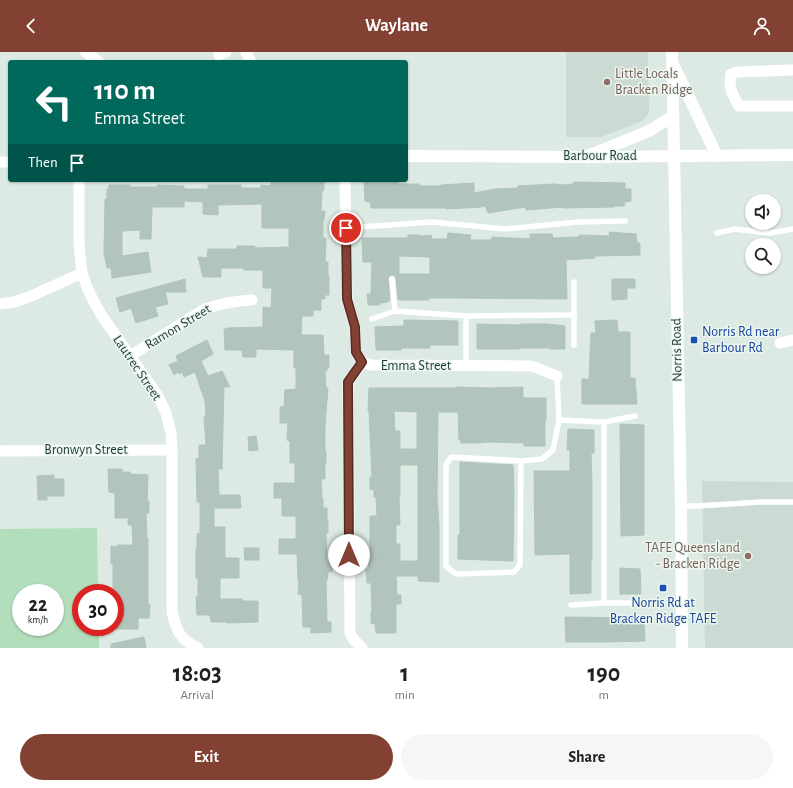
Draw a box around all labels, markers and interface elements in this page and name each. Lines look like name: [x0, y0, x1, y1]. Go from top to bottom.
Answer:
icon: back: [20, 15, 42, 37]
icon: person: [751, 15, 773, 37]
text: Waylane: [365, 17, 428, 35]
place label: Little Locals Bracken Ridge: [615, 67, 692, 97]
icon: left: [28, 76, 80, 128]
text: 110 m: [94, 77, 156, 105]
marker: Little Locals Bracken Ridge: [602, 77, 612, 87]
text: Emma Street: [94, 110, 185, 128]
street label: Barbour Road: [563, 149, 637, 163]
icon: arrive: [66, 152, 88, 174]
text: Then: [28, 155, 58, 170]
map controls: [745, 194, 781, 274]
button: sound: [745, 194, 781, 230]
pin: [329, 211, 363, 245]
icon: arrive: [335, 217, 357, 239]
button: search: [745, 238, 781, 274]
street label: Ramon Street: [143, 302, 214, 352]
street label: Norris Road: [669, 318, 685, 382]
place label: Norris Rd near Barbour Rd: [702, 325, 780, 355]
street label: Lautrec Street: [110, 333, 164, 404]
marker: Norris Rd near Barbour Rd: [689, 335, 699, 345]
street label: Emma Street: [381, 359, 452, 373]
street label: Bronwyn Street: [44, 443, 128, 457]
position arrow: [328, 534, 370, 576]
place label: TAFE Queensland - Bracken Ridge: [645, 541, 740, 571]
marker: TAFE Queensland - Bracken Ridge: [743, 551, 753, 561]
marker: Norris Rd at Bracken Ridge TAFE: [658, 583, 668, 593]
speed limit sign: 30: [72, 584, 124, 636]
text: 22: [29, 595, 47, 615]
place label: Norris Rd at Bracken Ridge TAFE: [610, 596, 717, 626]
text: km/h: [28, 615, 48, 625]
text: 18:03: [173, 662, 222, 686]
text: 1: [400, 662, 409, 686]
text: 190: [587, 662, 620, 686]
text: Arrival: [180, 689, 214, 702]
text: min: [394, 689, 415, 702]
text: m: [599, 689, 609, 702]
button: Exit: [20, 734, 393, 780]
button: Share: [401, 734, 773, 780]

